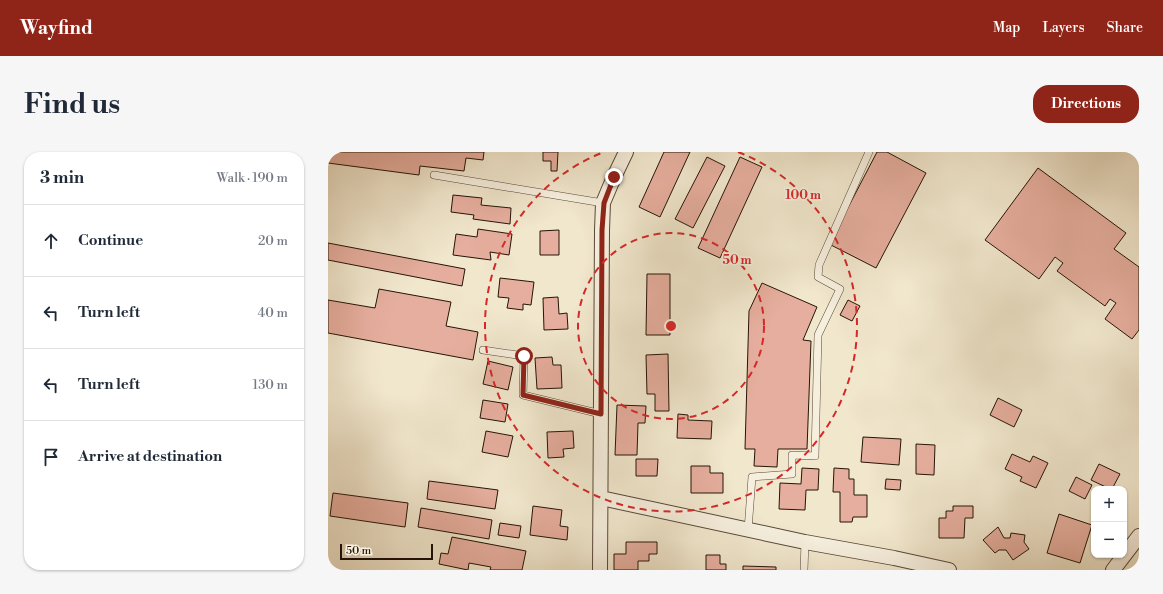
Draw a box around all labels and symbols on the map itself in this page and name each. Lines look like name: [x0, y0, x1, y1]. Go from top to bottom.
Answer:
route end: [605, 168, 623, 186]
text: 100 m: [785, 188, 821, 203]
text: 50 m: [722, 253, 752, 268]
centre of rings: [664, 319, 678, 333]
route start: [515, 347, 533, 365]
scale bar: [340, 542, 433, 561]

